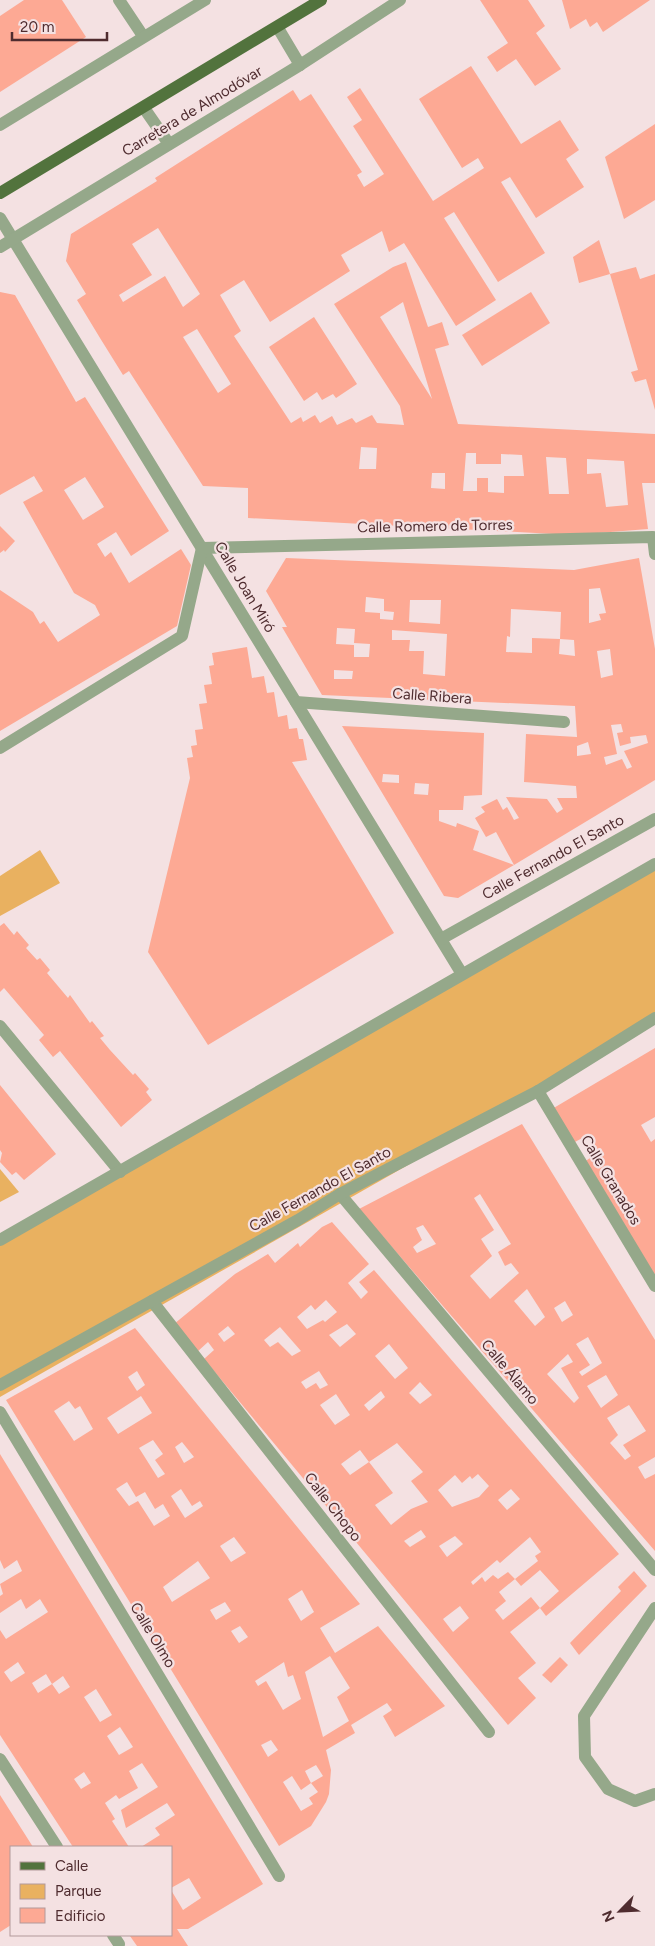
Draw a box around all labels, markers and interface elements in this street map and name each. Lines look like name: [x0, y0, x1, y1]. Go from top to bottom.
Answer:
scale bar: [12, 10, 108, 42]
text: 20 m: [20, 18, 54, 36]
street label: Carretera de Almodóvar: [119, 62, 265, 160]
street label: Calle Romero de Torres: [357, 516, 513, 536]
street label: Calle Joan Miró: [211, 538, 279, 636]
street label: Calle Ribera: [392, 684, 472, 708]
street label: Calle Fernando El Santo: [479, 810, 627, 903]
street label: Calle Granados: [577, 1132, 645, 1228]
street label: Calle Fernando El Santo: [246, 1142, 394, 1235]
street label: Calle Álamo: [478, 1336, 543, 1408]
street label: Calle Chopo: [301, 1469, 366, 1545]
street label: Calle Olmo: [126, 1599, 180, 1671]
legend: [10, 1846, 172, 1936]
text: Calle: [55, 1857, 88, 1875]
text: Parque: [55, 1882, 102, 1900]
north arrow: [595, 1886, 645, 1936]
text: Edificio: [55, 1907, 106, 1925]
text: N: [599, 1908, 619, 1924]

